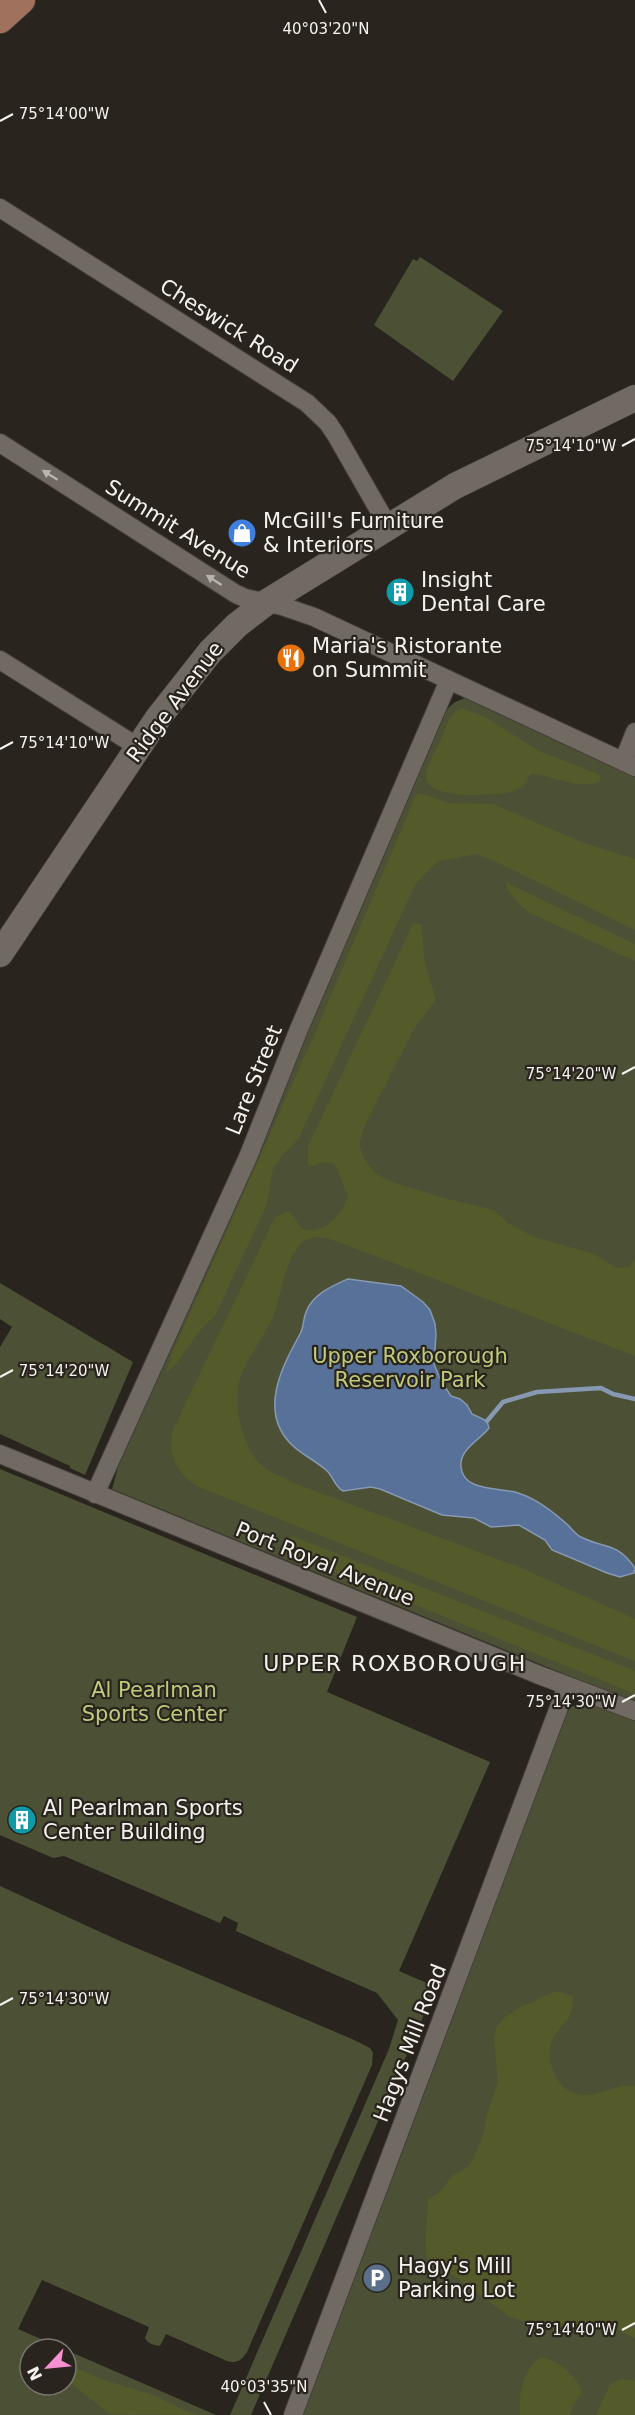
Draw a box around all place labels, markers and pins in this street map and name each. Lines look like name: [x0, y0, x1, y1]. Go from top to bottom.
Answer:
place label: McGill's Furniture & Interiors: [263, 509, 444, 557]
shop icon: McGill's Furniture & Interiors: [226, 517, 258, 549]
place label: Insight Dental Care: [421, 568, 546, 616]
building icon: Insight Dental Care: [384, 576, 416, 608]
place label: Maria's Ristorante on Summit: [312, 634, 502, 682]
restaurant icon: Maria's Ristorante on Summit: [275, 642, 307, 674]
place label: Al Pearlman Sports Center Building: [43, 1796, 243, 1844]
building icon: Al Pearlman Sports Center Building: [6, 1804, 38, 1836]
place label: Hagy's Mill Parking Lot: [398, 2254, 515, 2302]
parking icon: Hagy's Mill Parking Lot: [361, 2262, 393, 2294]

